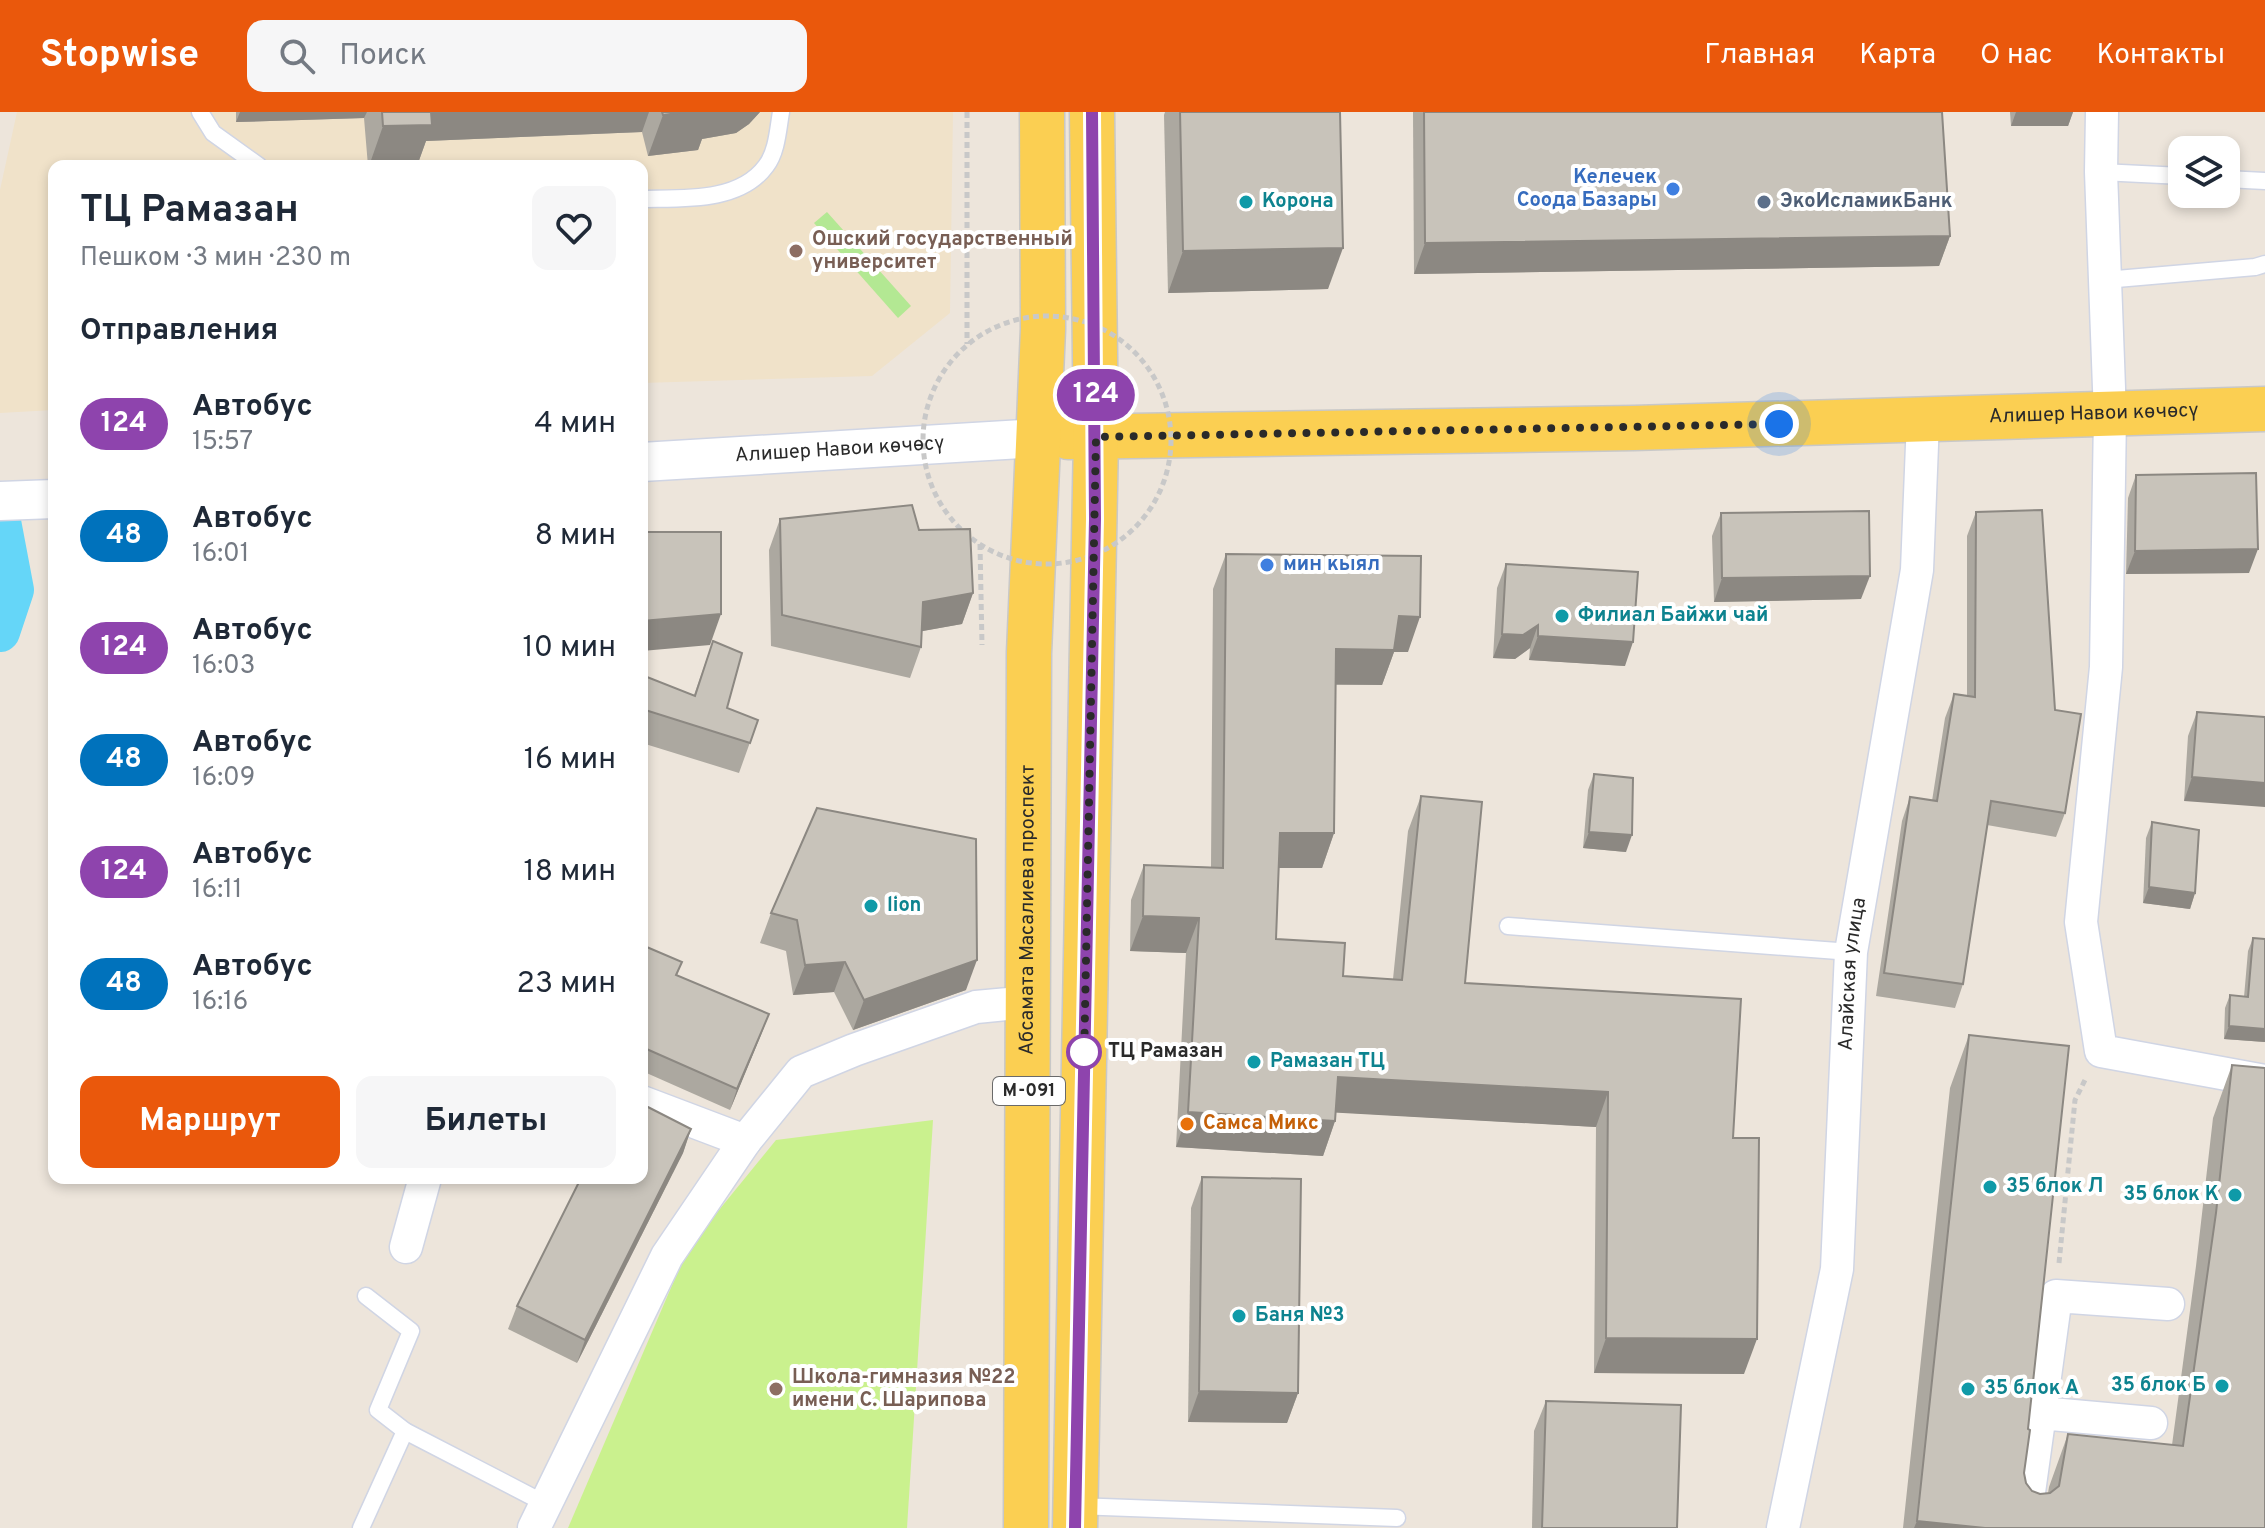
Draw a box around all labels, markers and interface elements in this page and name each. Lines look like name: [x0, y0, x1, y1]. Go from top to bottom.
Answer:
search box: [247, 20, 807, 92]
text: Stopwise: [40, 32, 199, 81]
icon: search: [275, 34, 319, 78]
text: Поиск: [339, 38, 427, 75]
text: Главная: [1704, 38, 1815, 74]
text: Карта: [1859, 38, 1936, 74]
text: О нас: [1980, 38, 2053, 74]
text: Контакты: [2097, 38, 2225, 74]
map controls: [2168, 136, 2240, 208]
button: layers: [2168, 136, 2240, 208]
place label: Келечек Соода Базары: [1517, 165, 1657, 214]
marker: Келечек Соода Базары: [1664, 180, 1682, 198]
button: heart: [532, 186, 616, 270]
text: ТЦ Рамазан: [80, 187, 299, 236]
place label: Корона: [1262, 189, 1334, 215]
place label: ЭкоИсламикБанк: [1780, 189, 1953, 215]
marker: Корона: [1237, 193, 1255, 211]
marker: ЭкоИсламикБанк: [1755, 193, 1773, 211]
place label: Ошский государственный университет: [812, 227, 1073, 276]
text: Пешком · 3 мин · 230 m: [80, 242, 351, 275]
marker: Ошский государственный университет: [787, 242, 805, 260]
text: Отправления: [80, 313, 278, 350]
line badge: 124: [1050, 369, 1142, 421]
text: 124: [1073, 377, 1119, 413]
text: Автобус: [192, 389, 313, 426]
street label: Алишер Навои көчөсү: [1988, 398, 2199, 430]
your location: [1759, 404, 1799, 444]
text: 124: [101, 406, 147, 442]
text: 4 мин: [534, 406, 616, 443]
text: 15:57: [192, 426, 253, 459]
street label: Алишер Навои көчөсү: [734, 431, 945, 469]
text: Автобус: [192, 501, 313, 538]
text: 48: [106, 518, 142, 554]
text: 8 мин: [535, 518, 616, 555]
text: 16:01: [192, 538, 249, 571]
place label: мин кыял: [1283, 552, 1380, 578]
marker: мин кыял: [1258, 556, 1276, 574]
place label: Филиал Байжи чай: [1578, 603, 1768, 629]
marker: Филиал Байжи чай: [1553, 607, 1571, 625]
text: Автобус: [192, 613, 313, 650]
text: 124: [101, 630, 147, 666]
text: 10 мин: [523, 630, 616, 667]
text: 16:03: [192, 650, 255, 683]
text: Автобус: [192, 725, 313, 762]
text: 48: [106, 742, 142, 778]
text: 16 мин: [524, 742, 616, 779]
text: 16:09: [192, 762, 255, 795]
street label: Абсамата Масалиева проспект: [1015, 765, 1042, 1055]
text: Автобус: [192, 837, 313, 874]
text: 124: [101, 854, 147, 890]
text: 18 мин: [523, 854, 616, 891]
text: 16:11: [192, 874, 242, 907]
place label: lion: [887, 893, 921, 919]
street label: Алайская улица: [1834, 895, 1873, 1051]
marker: lion: [862, 897, 880, 915]
text: Автобус: [192, 949, 313, 986]
text: 48: [106, 966, 142, 1002]
text: 23 мин: [517, 966, 616, 1003]
text: 16:16: [192, 986, 248, 1019]
marker: ТЦ Рамазан: [1067, 1035, 1101, 1069]
place label: ТЦ Рамазан: [1108, 1039, 1223, 1065]
place label: Рамазан ТЦ: [1270, 1049, 1385, 1075]
marker: Рамазан ТЦ: [1245, 1053, 1263, 1071]
button: Маршрут: [80, 1076, 340, 1168]
button: Билеты: [356, 1076, 616, 1168]
road number: М-091: [993, 1077, 1065, 1105]
place label: Самса Микс: [1203, 1111, 1319, 1137]
marker: Самса Микс: [1178, 1115, 1196, 1133]
place label: 35 блок Л: [2006, 1174, 2103, 1200]
marker: 35 блок Л: [1981, 1178, 1999, 1196]
place label: 35 блок К: [2123, 1182, 2219, 1208]
marker: 35 блок К: [2226, 1186, 2244, 1204]
place label: Баня №3: [1255, 1303, 1344, 1329]
marker: Баня №3: [1230, 1307, 1248, 1325]
place label: Школа-гимназия №22 имени С. Шарипова: [792, 1365, 1016, 1414]
place label: 35 блок Б: [2111, 1373, 2206, 1399]
place label: 35 блок А: [1984, 1376, 2079, 1402]
marker: 35 блок Б: [2213, 1377, 2231, 1395]
marker: Школа-гимназия №22 имени С. Шарипова: [767, 1380, 785, 1398]
marker: 35 блок А: [1959, 1380, 1977, 1398]

